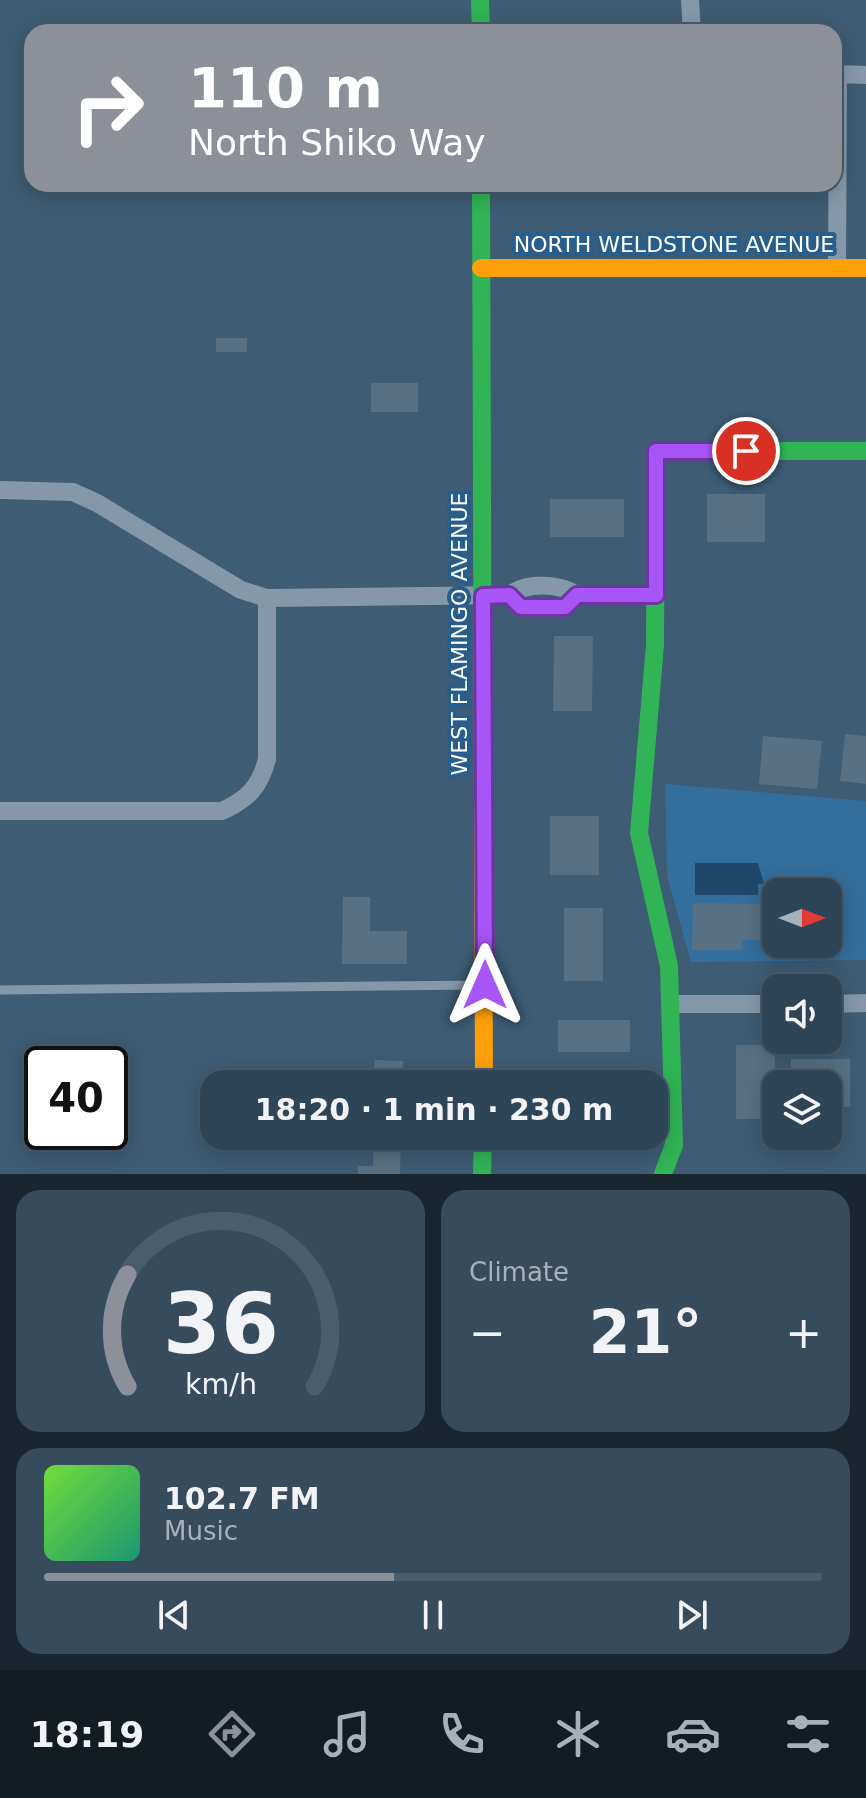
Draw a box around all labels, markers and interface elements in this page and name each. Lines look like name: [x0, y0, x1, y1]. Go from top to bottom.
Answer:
text: 110 m: [188, 55, 383, 120]
icon: right: [56, 56, 160, 160]
text: North Shiko Way: [188, 122, 486, 163]
street label: NORTH WELDSTONE AVENUE: [514, 232, 834, 257]
pin: [712, 417, 780, 485]
icon: arrive: [724, 429, 768, 473]
street label: WEST FLAMINGO AVENUE: [447, 493, 472, 775]
north arrow: [762, 878, 842, 958]
map controls: [762, 878, 842, 1150]
position arrow: [443, 943, 527, 1027]
button: sound: [762, 974, 842, 1054]
speed limit sign: 40: [24, 1046, 128, 1150]
button: layers: [762, 1070, 842, 1150]
text: 18:20 · 1 min · 230 m: [255, 1092, 613, 1127]
text: Climate: [469, 1257, 569, 1287]
text: 36: [163, 1276, 278, 1373]
text: 21°: [589, 1297, 702, 1367]
text: −: [469, 1307, 506, 1358]
text: +: [785, 1307, 822, 1358]
text: km/h: [184, 1367, 257, 1401]
text: 102.7 FM: [164, 1481, 320, 1516]
text: Music: [164, 1516, 238, 1546]
icon: previous: [152, 1593, 196, 1637]
icon: pause: [411, 1593, 455, 1637]
icon: next: [670, 1593, 714, 1637]
icon: directions: [204, 1706, 260, 1762]
icon: music: [319, 1706, 375, 1762]
icon: phone: [434, 1706, 490, 1762]
icon: climate: [550, 1706, 606, 1762]
icon: car: [665, 1706, 721, 1762]
icon: filters: [780, 1706, 836, 1762]
text: 18:19: [30, 1714, 144, 1755]

